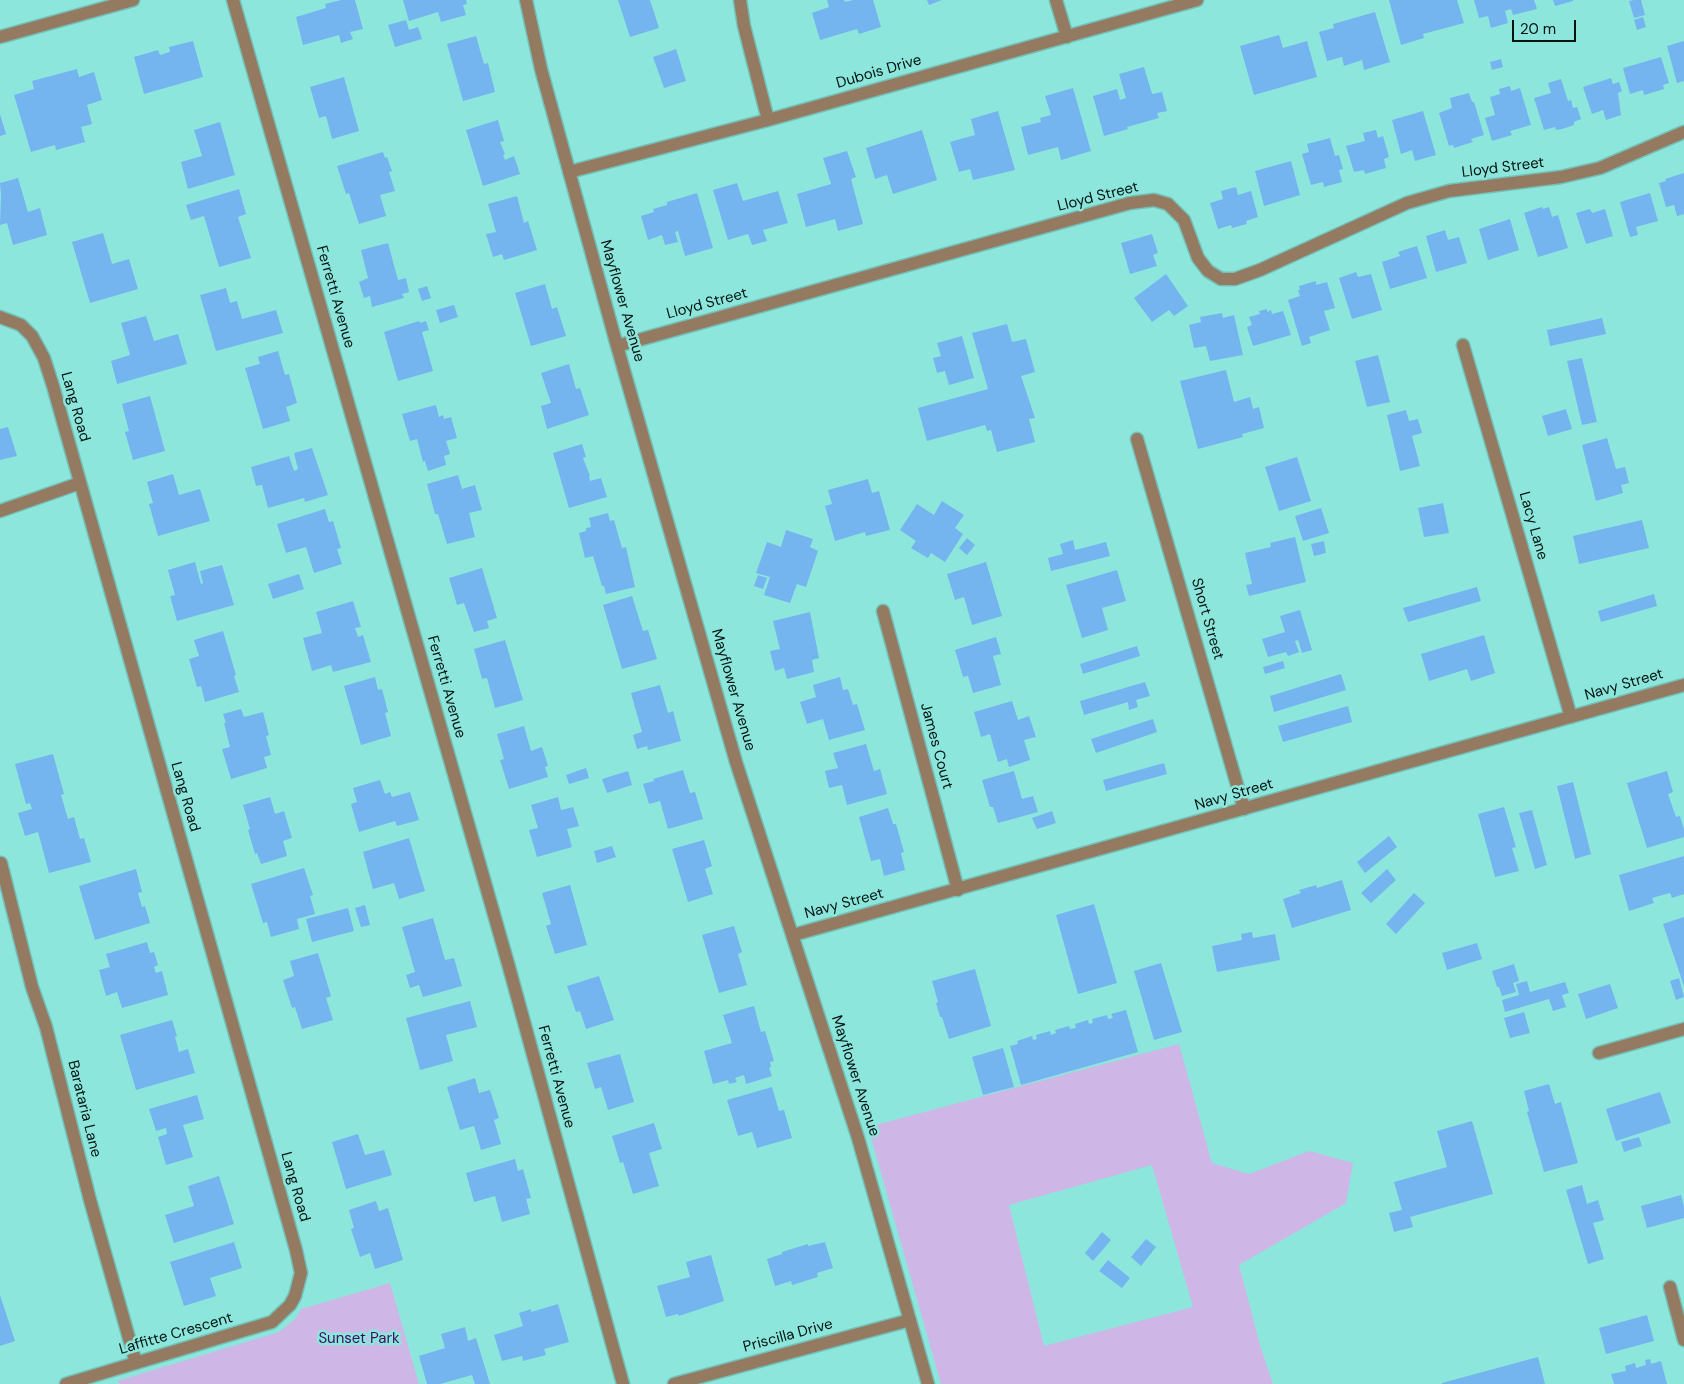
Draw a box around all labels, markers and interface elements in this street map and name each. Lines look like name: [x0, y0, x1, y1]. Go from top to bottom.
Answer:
scale bar: [1514, 10, 1578, 42]
text: 20 m: [1520, 19, 1556, 39]
street label: Dubois Drive: [834, 51, 924, 93]
street label: Lloyd Street: [1461, 154, 1545, 182]
street label: Lloyd Street: [1056, 178, 1140, 216]
street label: Mayflower Avenue: [596, 238, 648, 364]
street label: Ferretti Avenue: [312, 244, 358, 350]
street label: Lloyd Street: [665, 285, 749, 323]
street label: Lang Road: [56, 370, 94, 444]
street label: Lacy Lane: [1515, 490, 1551, 562]
street label: Short Street: [1187, 576, 1227, 662]
street label: Mayflower Avenue: [707, 627, 759, 753]
street label: Ferretti Avenue: [423, 634, 469, 740]
street label: Navy Street: [1583, 665, 1665, 705]
street label: James Court: [916, 701, 956, 791]
street label: Lang Road: [166, 760, 204, 834]
street label: Navy Street: [1193, 775, 1275, 815]
street label: Navy Street: [803, 885, 885, 923]
street label: Mayflower Avenue: [827, 1013, 883, 1139]
street label: Ferretti Avenue: [534, 1024, 578, 1130]
street label: Barataria Lane: [63, 1059, 105, 1159]
street label: Lang Road: [276, 1150, 314, 1224]
street label: Laffitte Crescent: [117, 1309, 235, 1359]
street label: Priscilla Drive: [741, 1315, 835, 1357]
park label: Sunset Park: [318, 1330, 400, 1348]

